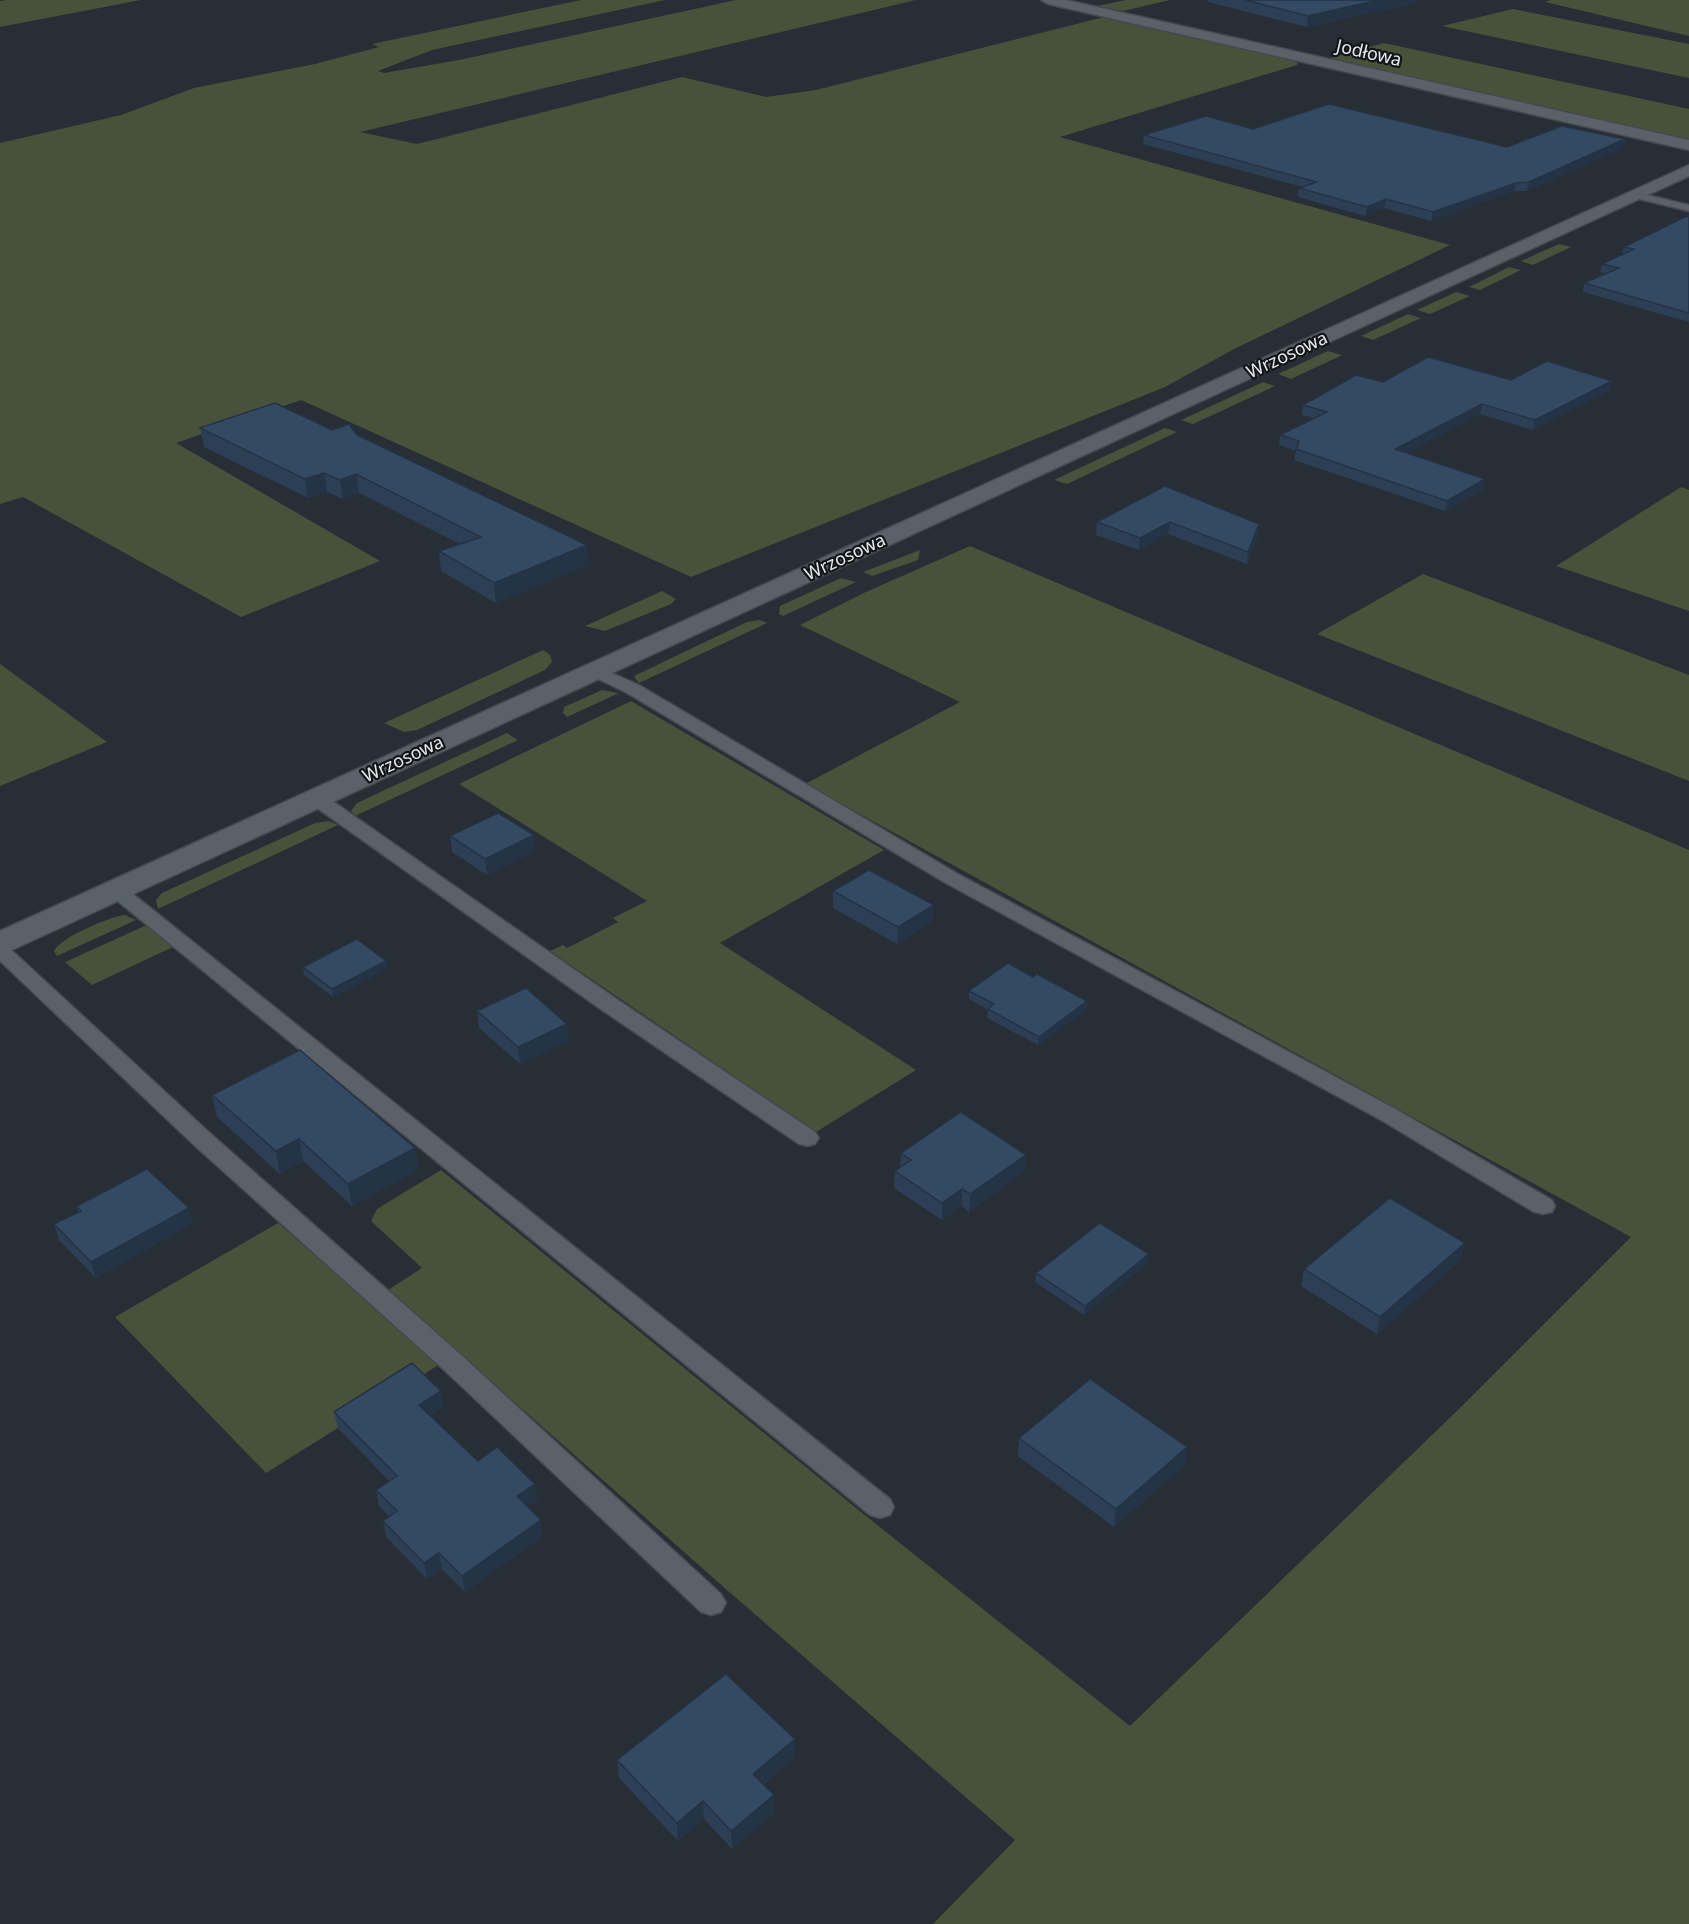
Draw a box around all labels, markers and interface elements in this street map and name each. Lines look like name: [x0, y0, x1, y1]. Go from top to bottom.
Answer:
street label: Jodłowa: [1332, 32, 1404, 71]
street label: Wrzosowa: [1242, 325, 1331, 383]
street label: Wrzosowa: [800, 527, 889, 585]
street label: Wrzosowa: [358, 729, 447, 787]

